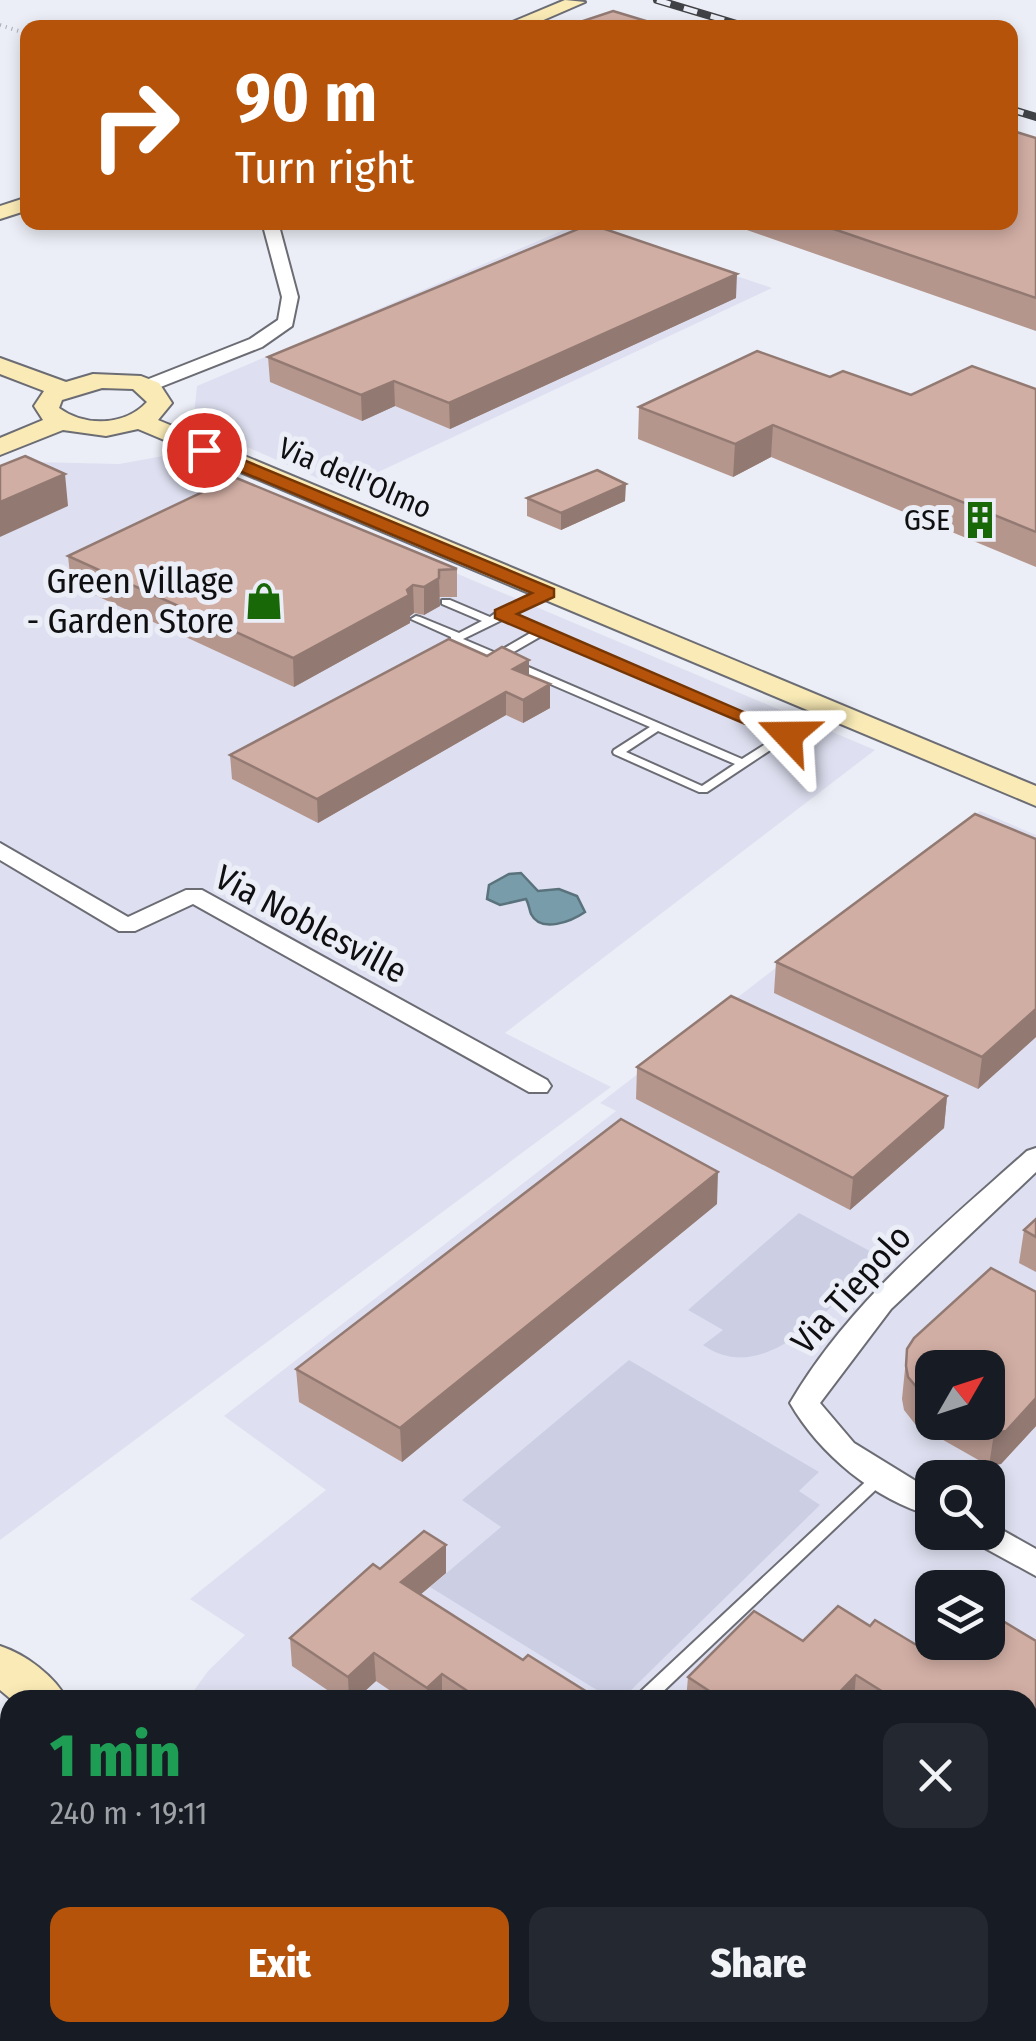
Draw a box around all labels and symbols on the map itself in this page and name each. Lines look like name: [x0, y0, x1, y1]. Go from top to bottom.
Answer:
pin: [162, 408, 247, 493]
street label: Via dell'Olmo: [273, 430, 437, 526]
building icon: GSE: [959, 499, 1001, 541]
place label: GSE: [904, 502, 950, 538]
place label: Green Village - Garden Store: [26, 560, 234, 642]
shop icon: Green Village - Garden Store: [243, 580, 285, 622]
position arrow: [736, 683, 840, 787]
street label: Via Noblesville: [208, 856, 414, 992]
street label: Via Tiepolo: [782, 1216, 920, 1362]
north arrow: [915, 1350, 1005, 1440]

